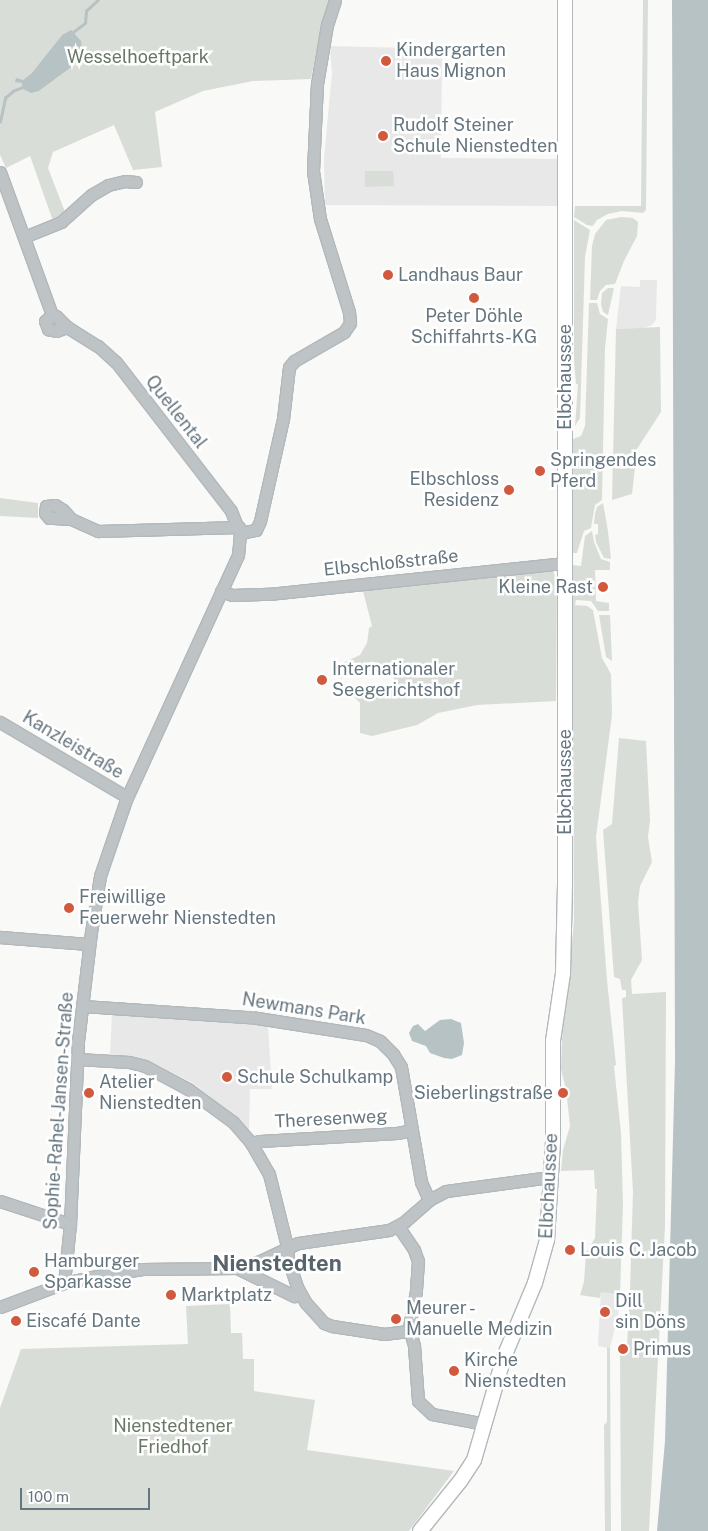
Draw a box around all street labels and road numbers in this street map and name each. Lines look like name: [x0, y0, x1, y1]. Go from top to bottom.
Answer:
street label: Elbchaussee: [554, 324, 576, 430]
street label: Quellental: [141, 371, 211, 453]
street label: Elbschloßstraße: [323, 545, 459, 581]
street label: Kanzleistraße: [19, 706, 127, 784]
street label: Elbchaussee: [554, 729, 576, 835]
street label: Newmans Park: [240, 989, 368, 1029]
street label: Sophie-Rahel-Jansen-Straße: [40, 991, 78, 1231]
street label: Theresenweg: [274, 1105, 388, 1133]
street label: Elbchaussee: [535, 1132, 563, 1240]

